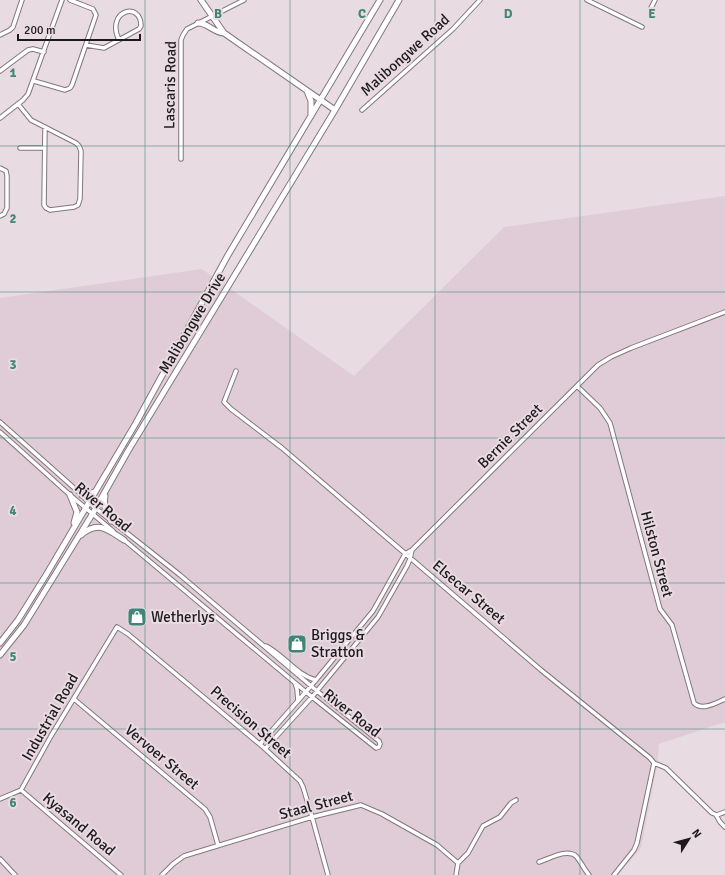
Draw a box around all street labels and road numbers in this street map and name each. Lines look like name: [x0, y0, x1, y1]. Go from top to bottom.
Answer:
street label: Malibongwe Road: [357, 10, 453, 100]
street label: Lascaris Road: [160, 41, 180, 129]
street label: Malibongwe Drive: [155, 269, 229, 377]
street label: Bernie Street: [474, 400, 546, 472]
street label: River Road: [71, 478, 135, 536]
street label: Hilston Street: [637, 509, 677, 599]
street label: Elsecar Street: [429, 556, 509, 628]
street label: Industrial Road: [18, 670, 82, 764]
street label: Precision Street: [207, 682, 295, 762]
street label: River Road: [320, 685, 384, 741]
street label: Vervoer Street: [121, 721, 203, 793]
street label: Staal Street: [277, 787, 355, 823]
street label: Kyasand Road: [39, 789, 119, 859]

